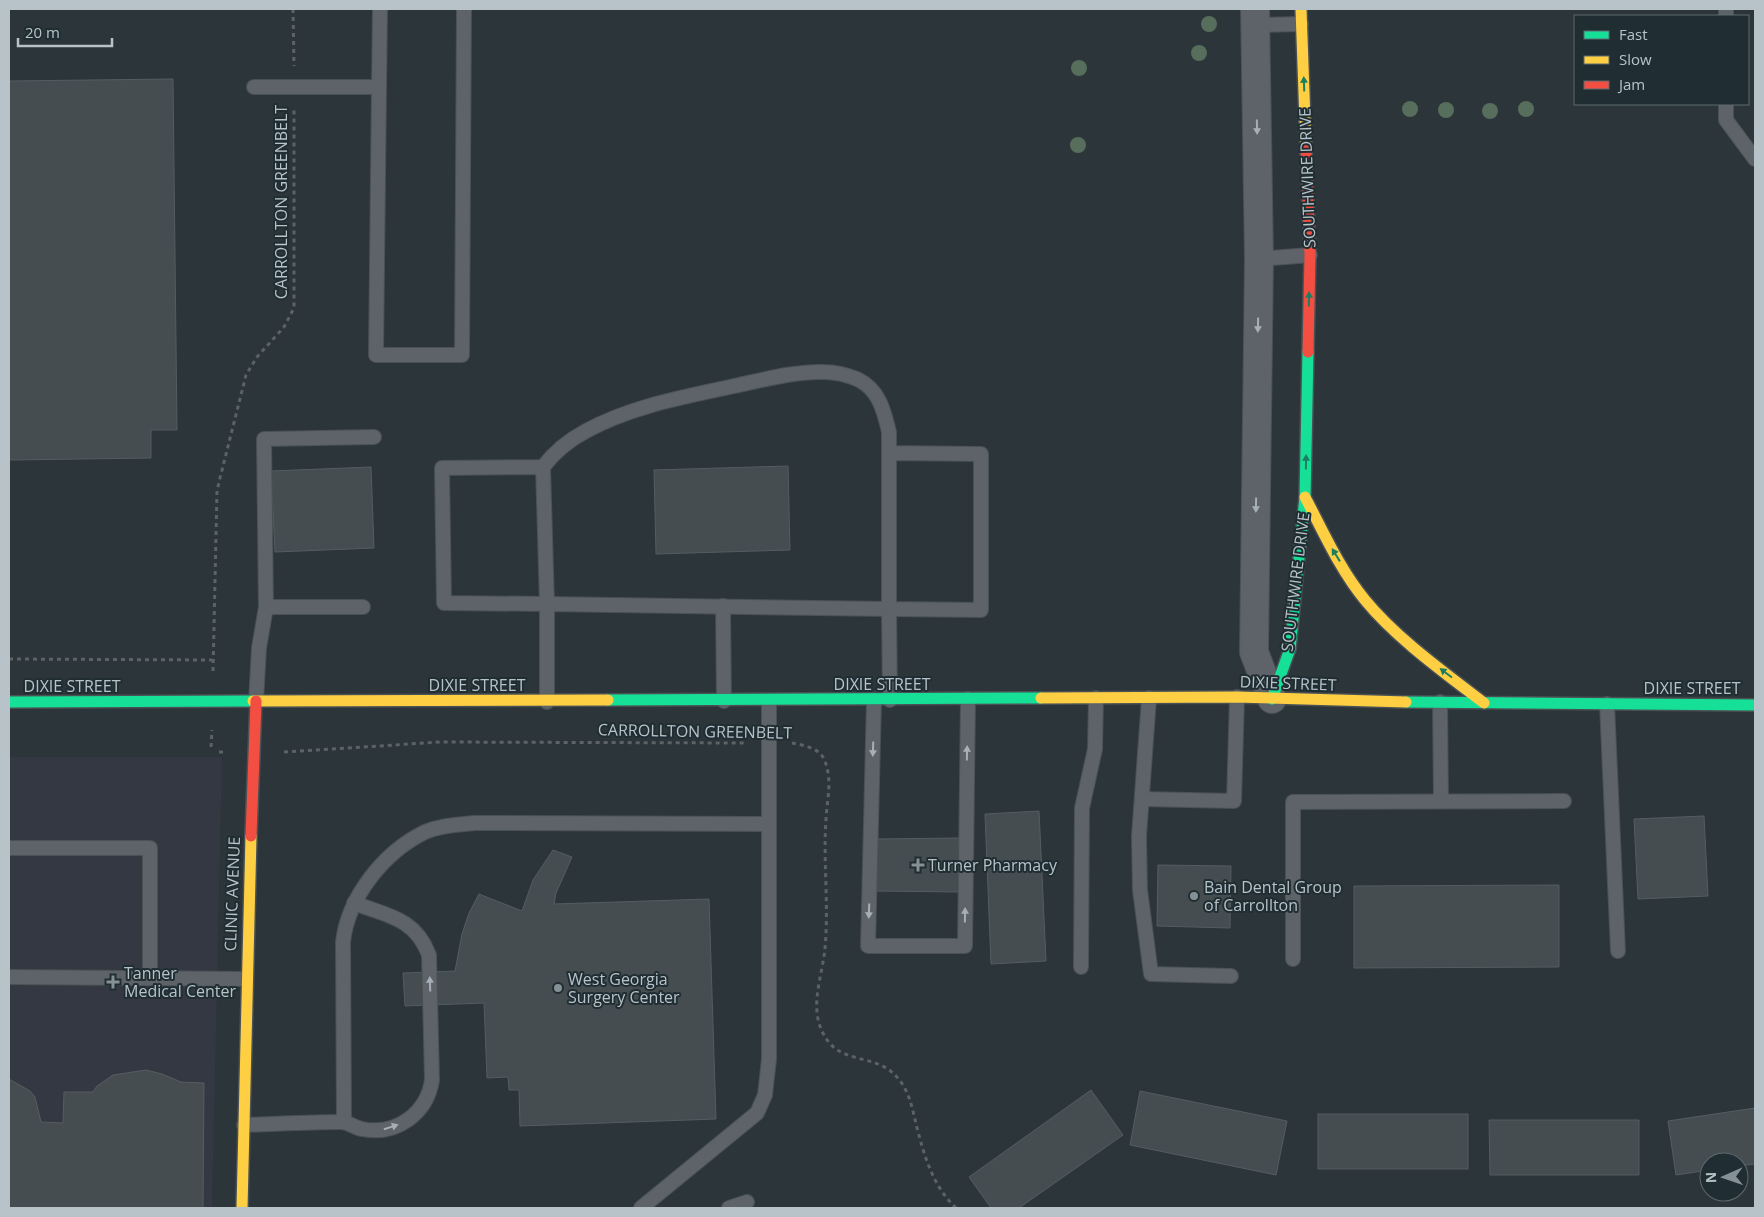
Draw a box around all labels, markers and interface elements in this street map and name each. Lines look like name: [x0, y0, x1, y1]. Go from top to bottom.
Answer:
scale bar: [18, 15, 111, 47]
legend: [1574, 15, 1749, 105]
text: 20 m: [25, 22, 60, 42]
text: Fast: [1619, 24, 1648, 44]
text: Slow: [1619, 49, 1652, 69]
text: Jam: [1617, 74, 1645, 94]
one-way arrow: [1299, 76, 1307, 92]
street label: CARROLLTON GREENBELT: [270, 105, 292, 299]
street label: SOUTHWIRE DRIVE: [1294, 108, 1320, 248]
one-way arrow: [1253, 120, 1261, 136]
one-way arrow: [1305, 291, 1313, 307]
one-way arrow: [1254, 317, 1262, 333]
one-way arrow: [1302, 454, 1310, 470]
one-way arrow: [1252, 497, 1260, 513]
street label: SOUTHWIRE DRIVE: [1276, 511, 1314, 653]
one-way arrow: [1332, 548, 1341, 561]
one-way arrow: [1440, 668, 1453, 679]
street label: DIXIE STREET: [1239, 670, 1337, 696]
street label: DIXIE STREET: [834, 673, 931, 695]
street label: DIXIE STREET: [429, 674, 526, 696]
street label: DIXIE STREET: [24, 675, 121, 697]
street label: DIXIE STREET: [1644, 677, 1741, 699]
street label: CARROLLTON GREENBELT: [598, 718, 793, 744]
one-way arrow: [869, 741, 877, 757]
one-way arrow: [963, 745, 971, 761]
street label: CLINIC AVENUE: [219, 836, 245, 952]
place label: Turner Pharmacy: [928, 854, 1058, 876]
marker: Turner Pharmacy: [912, 859, 924, 871]
place label: Bain Dental Group of Carrollton: [1204, 876, 1342, 916]
marker: Bain Dental Group of Carrollton: [1188, 890, 1200, 902]
one-way arrow: [865, 903, 873, 919]
one-way arrow: [961, 907, 969, 923]
place label: Tanner Medical Center: [124, 962, 237, 1002]
place label: West Georgia Surgery Center: [568, 968, 680, 1008]
marker: Tanner Medical Center: [106, 975, 120, 989]
one-way arrow: [426, 976, 434, 992]
marker: West Georgia Surgery Center: [552, 982, 564, 994]
one-way arrow: [384, 1123, 399, 1131]
north arrow: [1699, 1152, 1749, 1202]
text: N: [1701, 1171, 1720, 1183]

